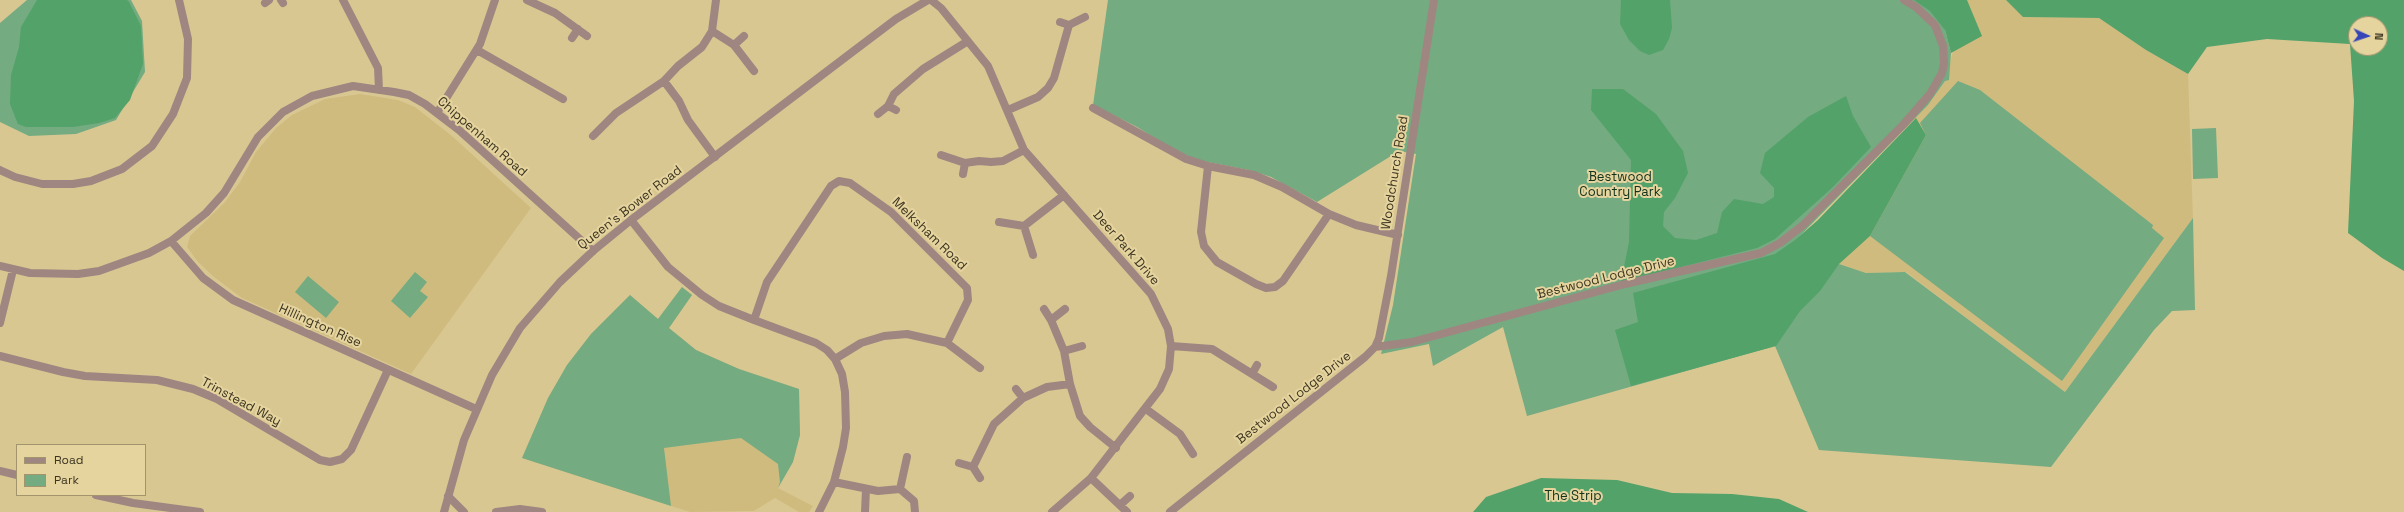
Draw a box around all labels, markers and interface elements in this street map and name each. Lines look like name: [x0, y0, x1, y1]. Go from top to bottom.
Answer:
north arrow: [2348, 16, 2388, 56]
text: N: [2372, 33, 2386, 41]
street label: Chippenham Road: [434, 94, 530, 180]
street label: Woodchurch Road: [1378, 115, 1412, 231]
street label: Queen's Bower Road: [575, 163, 685, 253]
park label: Bestwood Country Park: [1579, 169, 1661, 200]
street label: Melksham Road: [888, 194, 970, 274]
street label: Deer Park Drive: [1089, 207, 1163, 289]
street label: Bestwood Lodge Drive: [1536, 253, 1676, 303]
street label: Hillington Rise: [276, 301, 364, 351]
street label: Bestwood Lodge Drive: [1234, 348, 1354, 448]
street label: Trinstead Way: [198, 374, 284, 430]
legend: [16, 444, 146, 496]
text: Road: [54, 452, 83, 468]
text: Park: [54, 472, 79, 488]
park label: The Strip: [1544, 488, 1602, 504]

